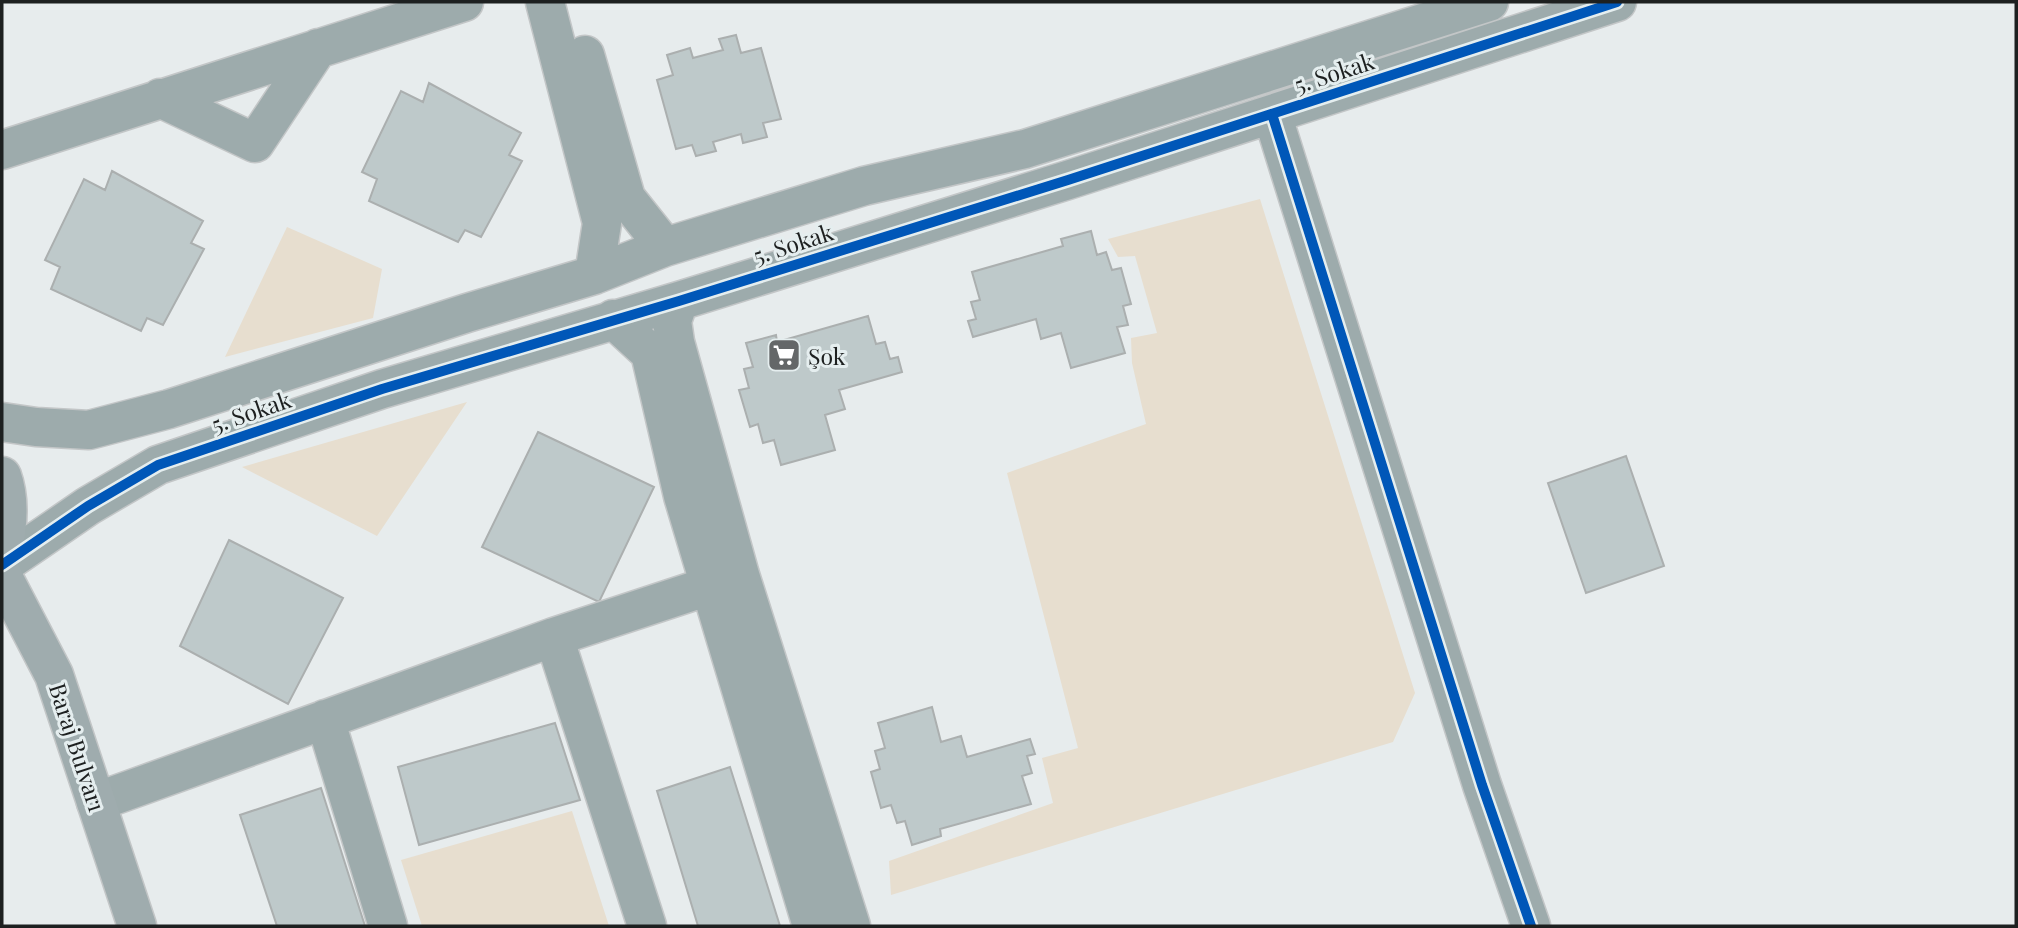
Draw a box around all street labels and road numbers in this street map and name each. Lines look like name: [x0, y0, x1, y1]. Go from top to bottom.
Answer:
street label: 5. Sokak: [1290, 44, 1378, 99]
street label: 5. Sokak: [749, 215, 837, 270]
street label: 5. Sokak: [207, 383, 295, 439]
street label: Baraj Bulvarı: [43, 679, 113, 815]

